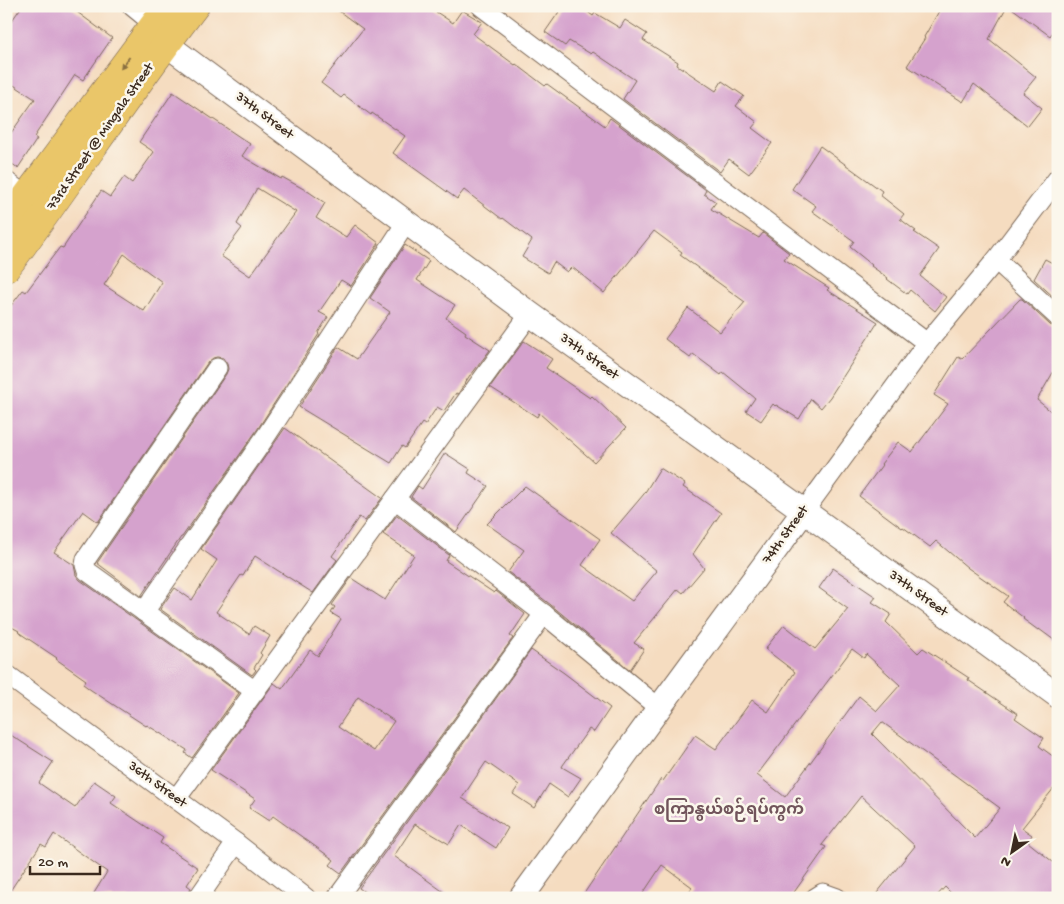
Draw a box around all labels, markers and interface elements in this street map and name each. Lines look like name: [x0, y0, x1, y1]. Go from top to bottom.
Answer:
one-way arrow: [120, 56, 131, 69]
street label: 73rd Street @ Mingala Street: [43, 59, 159, 215]
street label: 37th Street: [231, 88, 297, 144]
street label: 37th Street: [556, 329, 623, 385]
street label: 74th Street: [759, 502, 814, 568]
street label: 37th Street: [885, 566, 952, 622]
street label: 36th Street: [124, 757, 191, 813]
district label: စကြာနွယ်စဉ်ရပ်ကွက်: [654, 797, 804, 822]
north arrow: [986, 826, 1036, 876]
scale bar: [30, 844, 100, 876]
text: N: [998, 851, 1015, 870]
text: 20 m: [38, 854, 68, 872]

